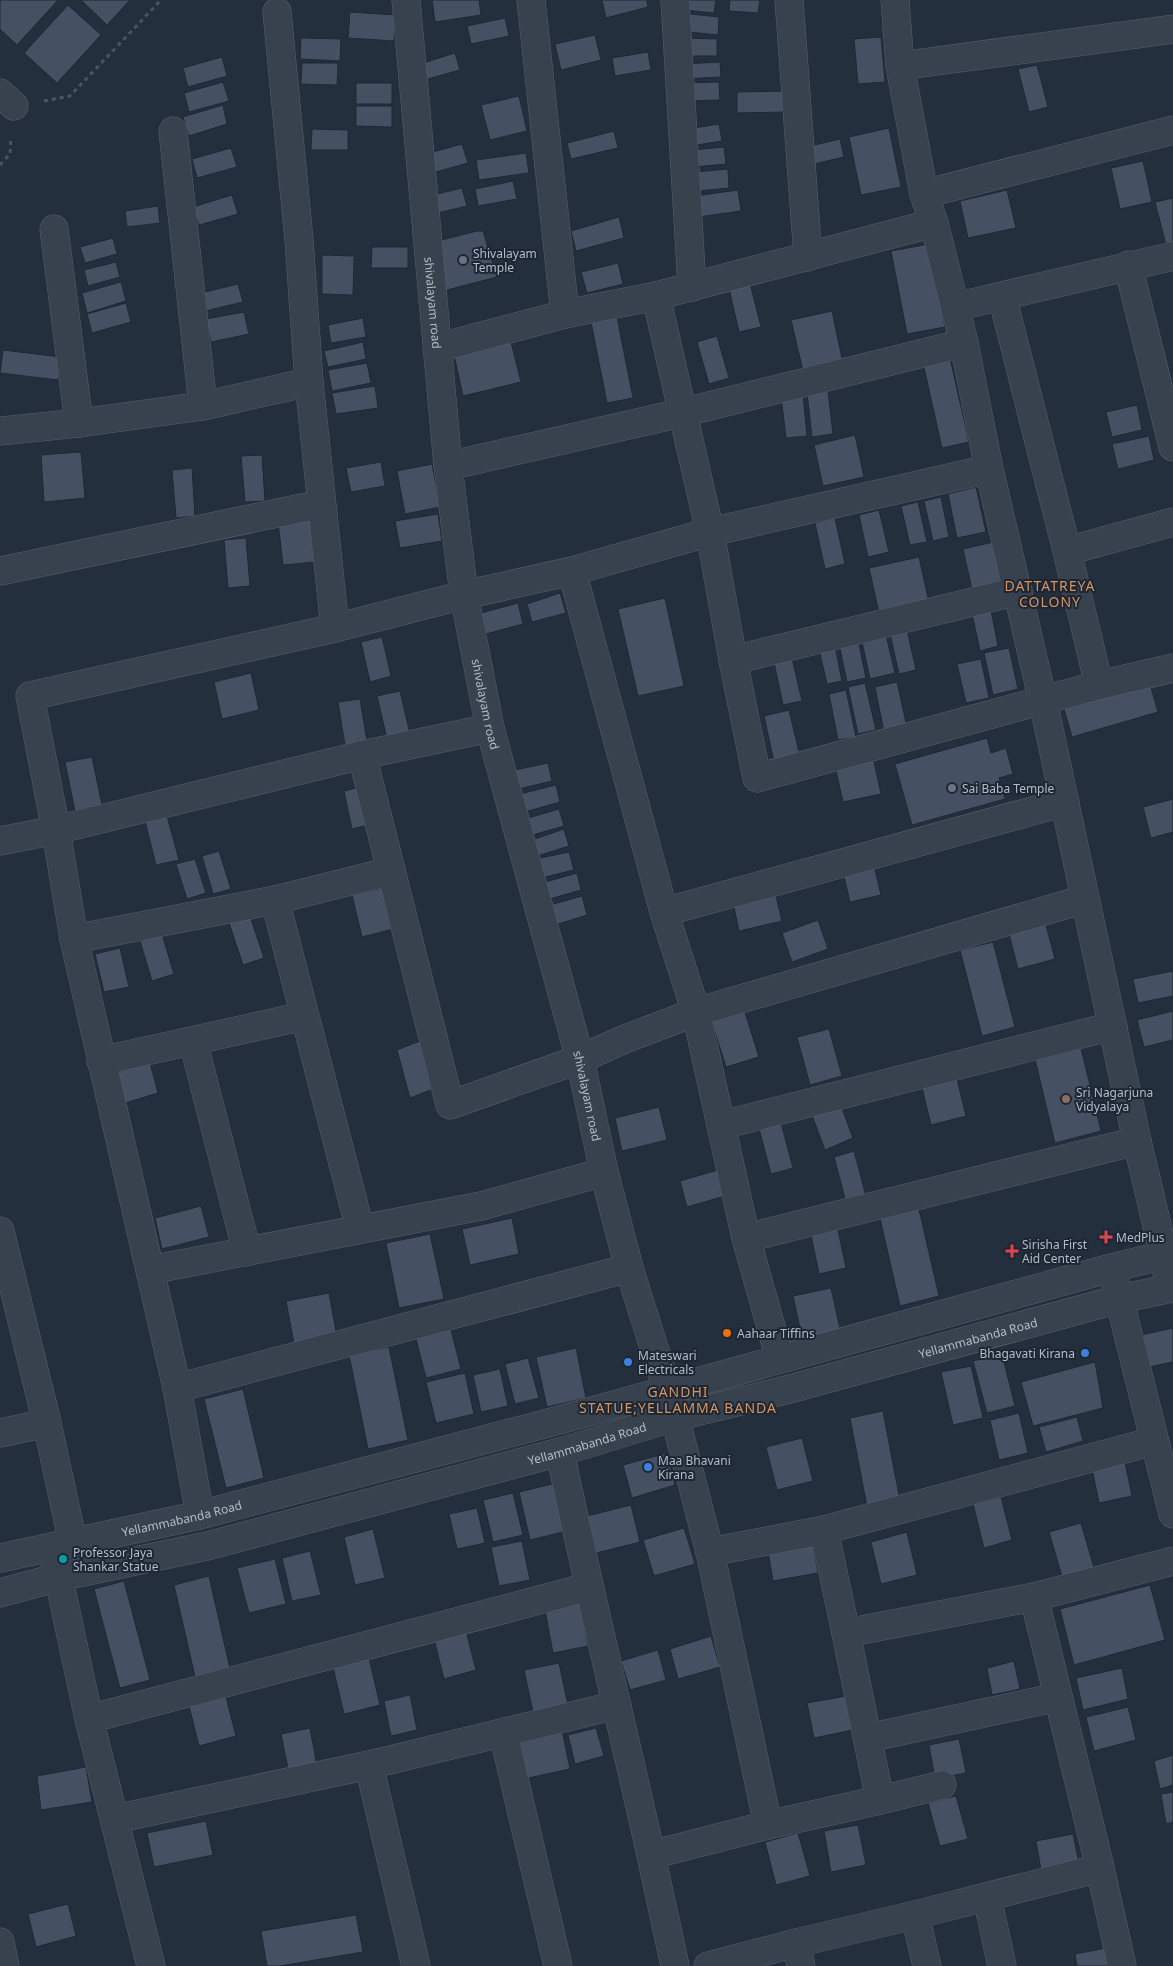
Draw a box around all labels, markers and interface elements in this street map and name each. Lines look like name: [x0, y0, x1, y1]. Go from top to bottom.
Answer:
place label: Shivalayam Temple: [473, 245, 537, 276]
marker: Shivalayam Temple: [457, 254, 469, 266]
street label: shivalayam road: [421, 256, 446, 349]
district label: DATTATREYA COLONY: [1004, 576, 1096, 611]
street label: shivalayam road: [468, 657, 504, 751]
place label: Sai Baba Temple: [962, 780, 1055, 797]
marker: Sai Baba Temple: [946, 782, 958, 794]
street label: shivalayam road: [570, 1049, 606, 1143]
place label: Sri Nagarjuna Vidyalaya: [1076, 1084, 1153, 1115]
marker: Sri Nagarjuna Vidyalaya: [1060, 1093, 1072, 1105]
place label: MedPlus: [1116, 1229, 1165, 1246]
marker: MedPlus: [1100, 1231, 1112, 1243]
place label: Sirisha First Aid Center: [1022, 1236, 1088, 1267]
marker: Sirisha First Aid Center: [1006, 1245, 1018, 1257]
street label: Yellammabanda Road: [916, 1313, 1039, 1362]
place label: Aahaar Tiffins: [737, 1325, 815, 1342]
marker: Aahaar Tiffins: [721, 1327, 733, 1339]
place label: Bhagavati Kirana: [979, 1345, 1075, 1362]
place label: Mateswari Electricals: [638, 1347, 697, 1378]
marker: Bhagavati Kirana: [1079, 1347, 1091, 1359]
marker: Mateswari Electricals: [622, 1356, 634, 1368]
district label: GANDHI STATUE;YELLAMMA BANDA: [579, 1382, 777, 1417]
street label: Yellammabanda Road: [526, 1418, 648, 1469]
place label: Maa Bhavani Kirana: [658, 1452, 731, 1483]
marker: Maa Bhavani Kirana: [642, 1461, 654, 1473]
street label: Yellammabanda Road: [120, 1496, 244, 1540]
place label: Professor Jaya Shankar Statue: [73, 1544, 159, 1575]
marker: Professor Jaya Shankar Statue: [57, 1553, 69, 1565]

